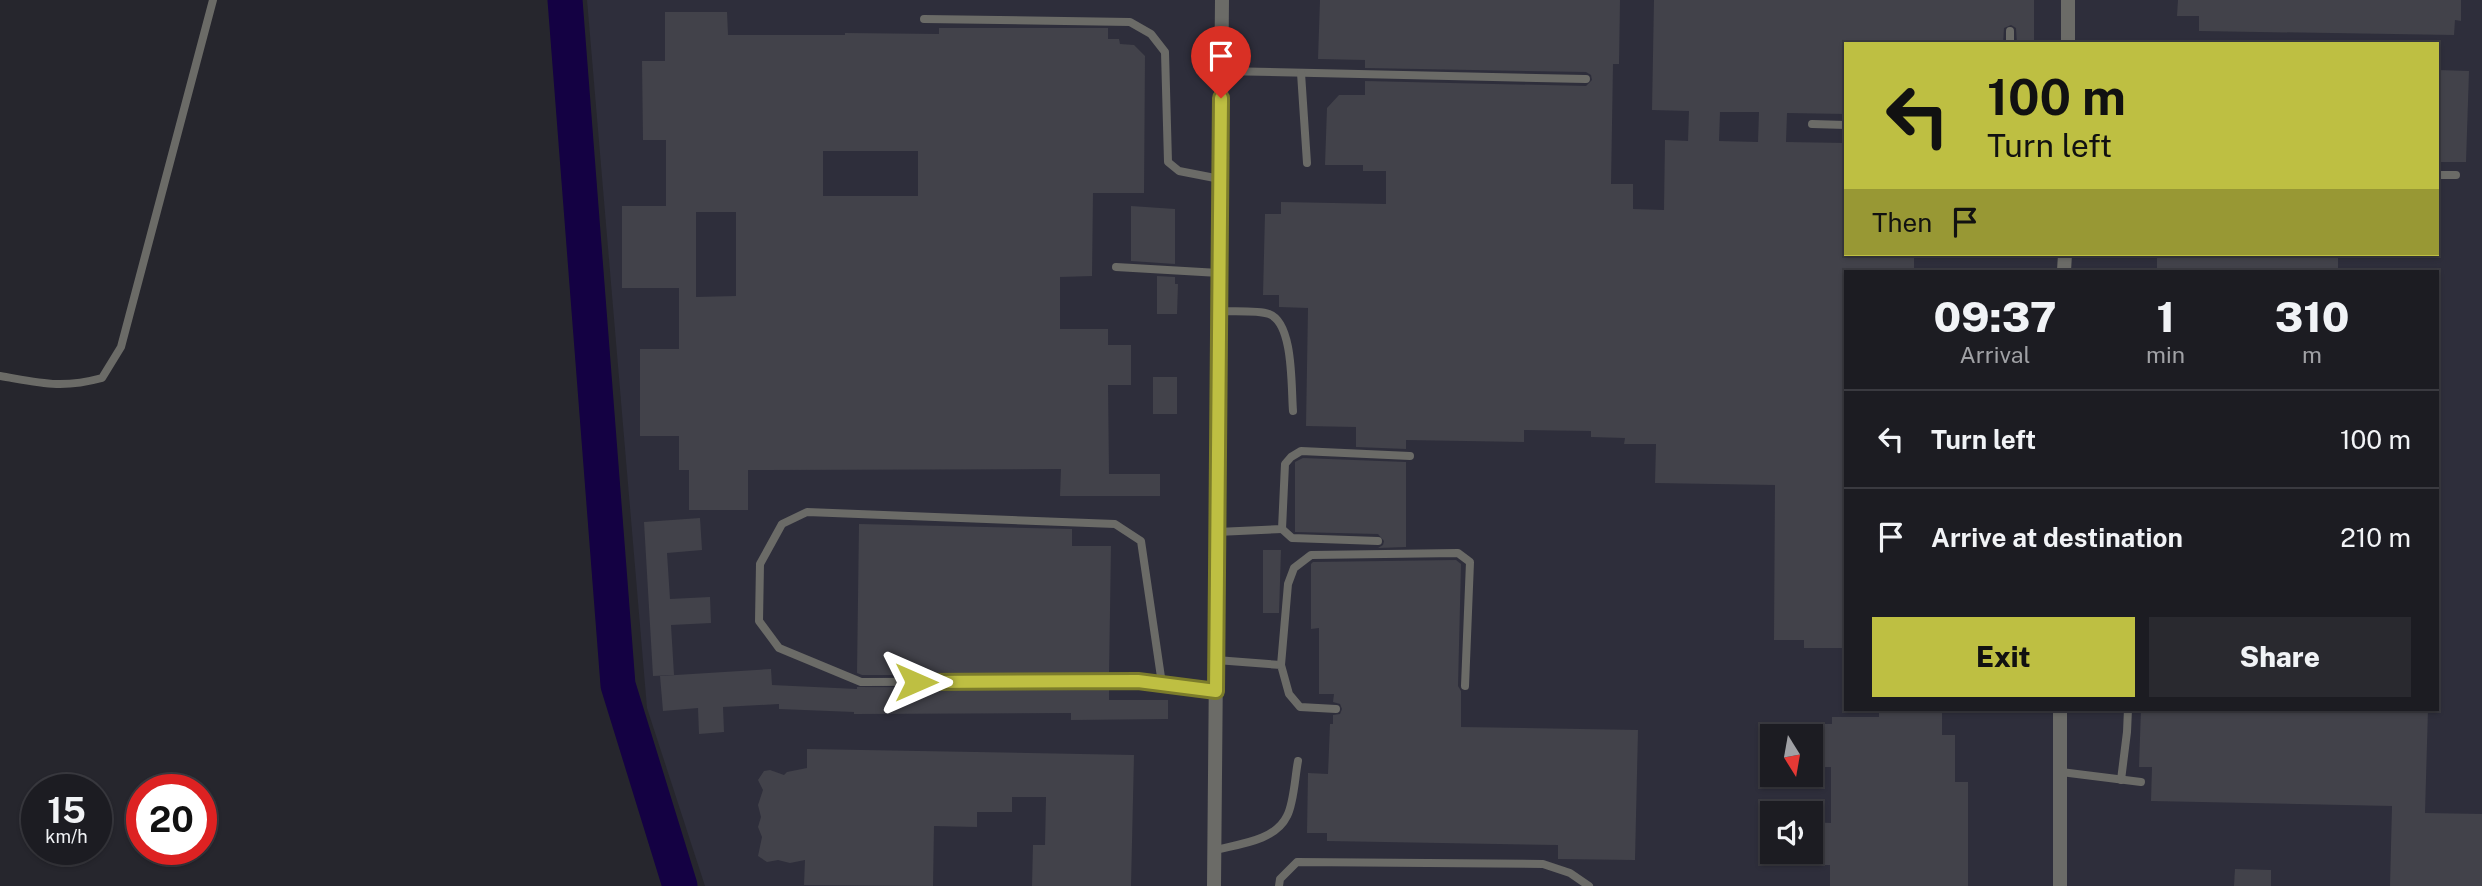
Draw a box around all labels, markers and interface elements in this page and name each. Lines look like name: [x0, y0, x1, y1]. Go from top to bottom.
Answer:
pin: [1191, 26, 1251, 98]
icon: arrive: [1202, 37, 1240, 75]
text: 100 m: [1987, 68, 2126, 126]
icon: left: [1872, 70, 1963, 161]
text: Turn left: [1987, 127, 2112, 164]
icon: arrive: [1946, 203, 1984, 241]
text: Then: [1872, 207, 1932, 238]
text: 09:37: [1934, 292, 2056, 341]
text: 1: [2156, 292, 2175, 341]
text: 310: [2275, 292, 2349, 341]
text: Arrival: [1960, 341, 2031, 368]
text: min: [2146, 341, 2185, 368]
text: m: [2302, 341, 2322, 368]
icon: left: [1872, 420, 1910, 458]
text: Turn left: [1931, 424, 2036, 455]
text: 100 m: [2340, 424, 2411, 455]
icon: arrive: [1872, 518, 1910, 556]
text: Arrive at destination: [1931, 522, 2183, 553]
text: 210 m: [2340, 522, 2411, 553]
button: Exit: [1872, 617, 2135, 697]
button: Share: [2149, 617, 2411, 697]
position arrow: [879, 645, 953, 719]
north arrow: [1760, 724, 1824, 788]
map controls: [1760, 724, 1823, 864]
speed limit sign: 20: [126, 774, 217, 865]
text: 15: [47, 790, 86, 831]
button: sound: [1760, 801, 1823, 864]
text: km/h: [45, 826, 88, 847]

